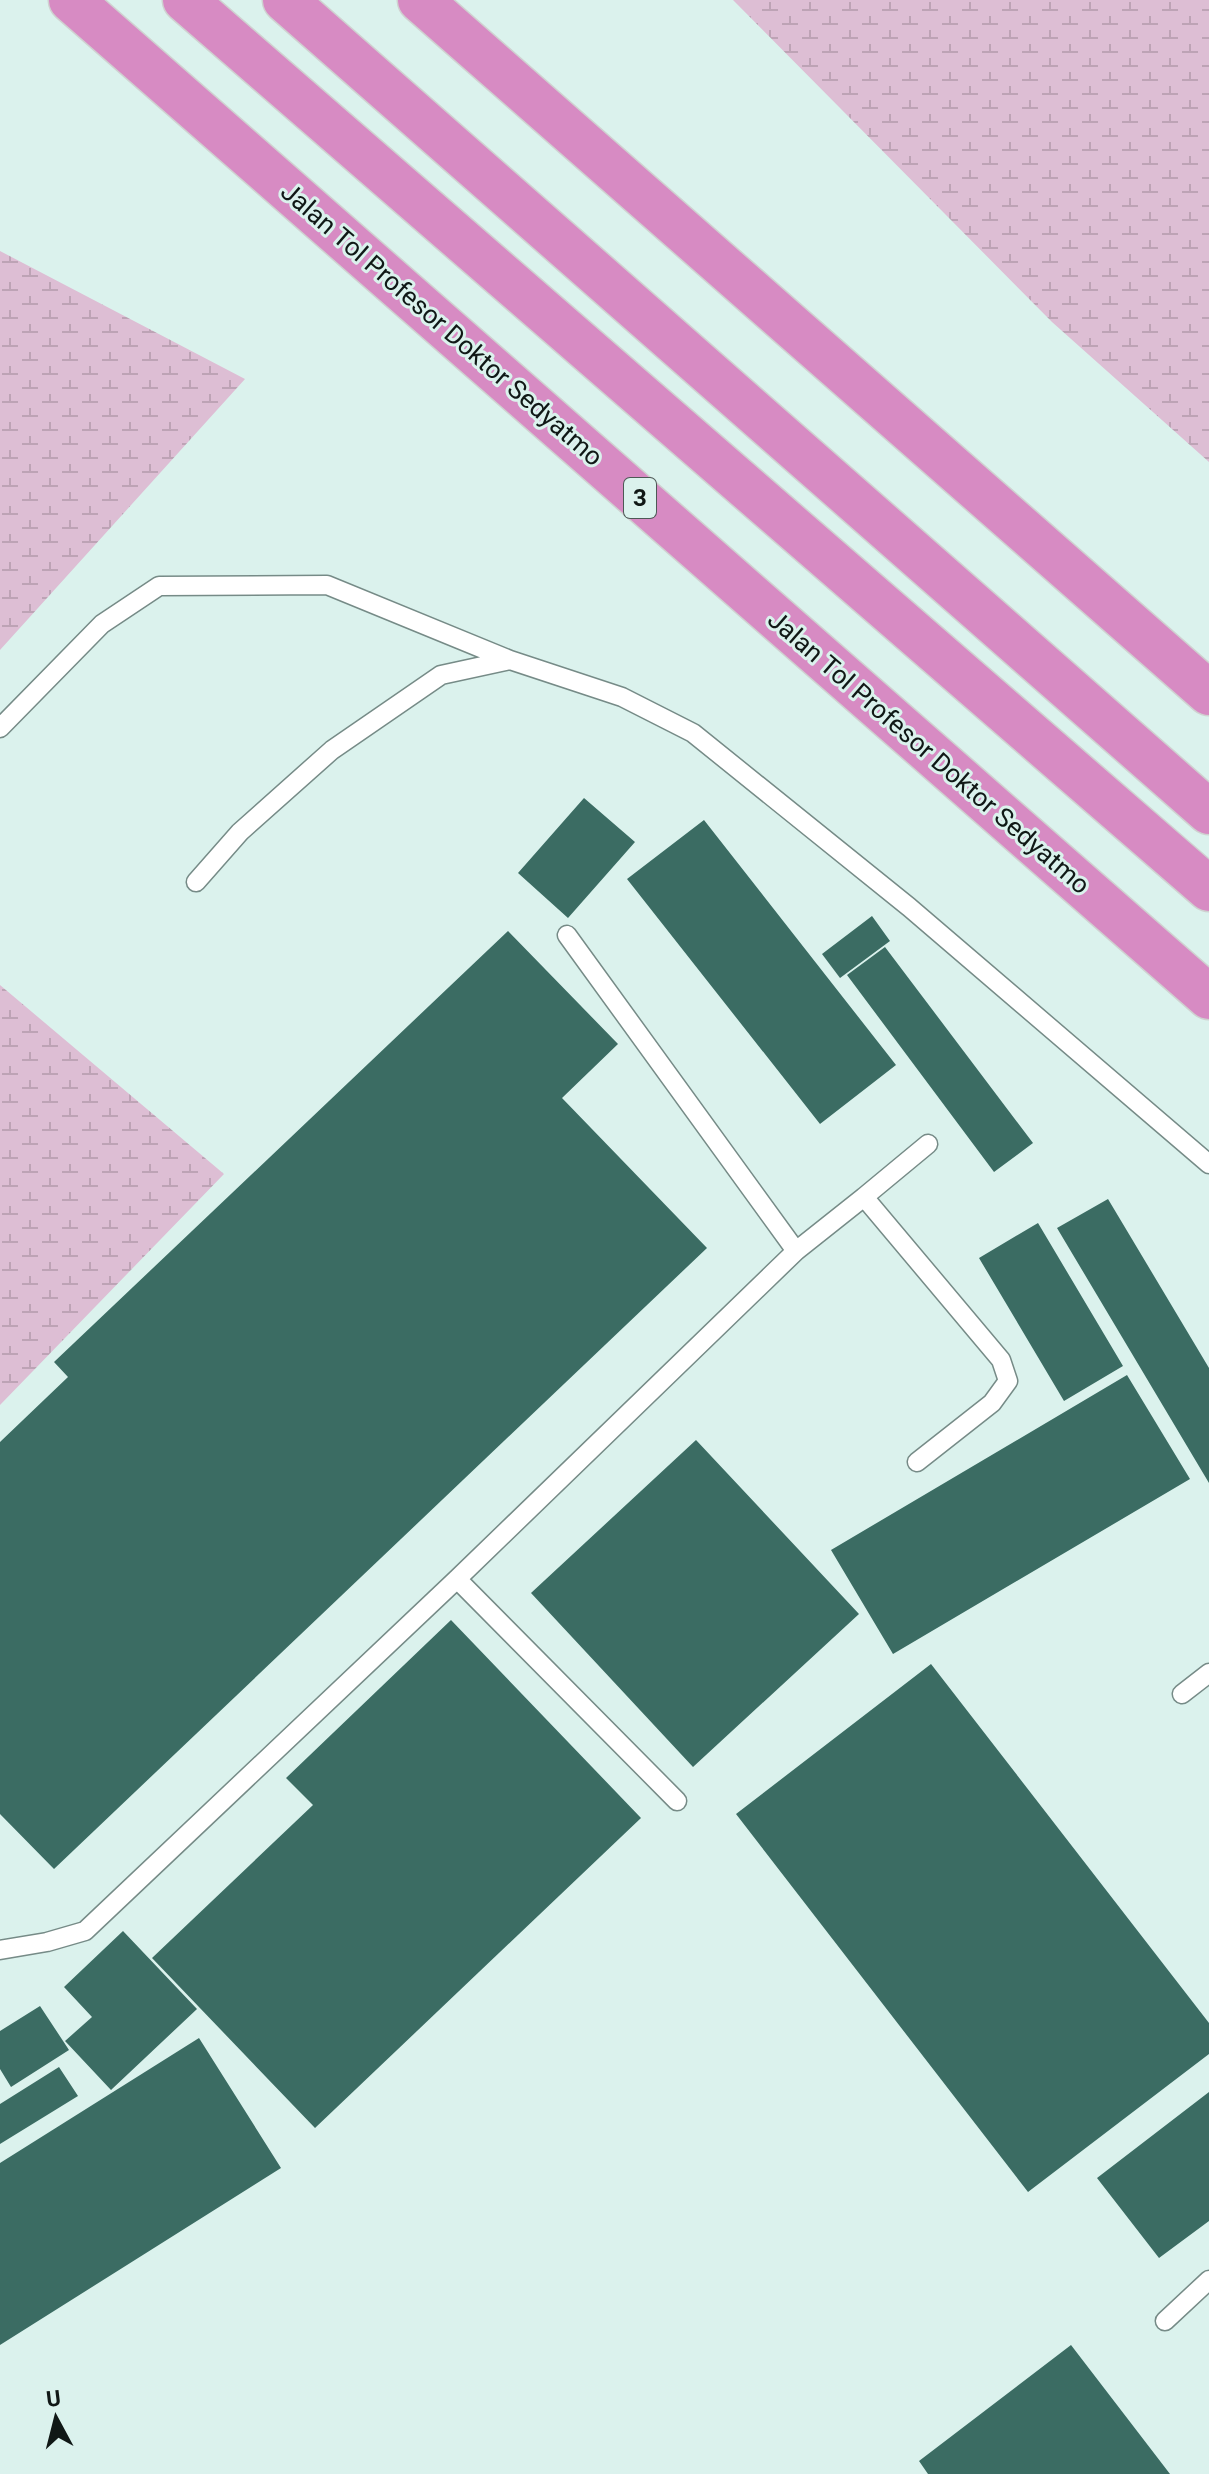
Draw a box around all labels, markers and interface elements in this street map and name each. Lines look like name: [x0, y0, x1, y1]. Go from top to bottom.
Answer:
street label: Jalan Tol Profesor Doktor Sedyatmo: [275, 176, 609, 472]
road number: 3: [624, 478, 656, 518]
street label: Jalan Tol Profesor Doktor Sedyatmo: [762, 604, 1096, 900]
north arrow: [16, 2378, 96, 2458]
text: U: [45, 2385, 62, 2412]

